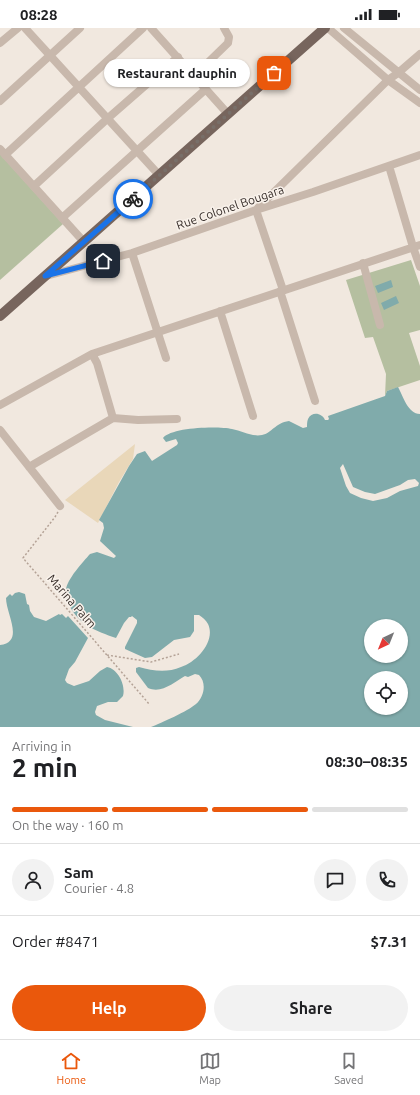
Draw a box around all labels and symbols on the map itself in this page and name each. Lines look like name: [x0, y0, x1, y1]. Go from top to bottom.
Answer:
pin: [257, 56, 291, 90]
callout: Restaurant dauphin: [104, 59, 250, 87]
courier: [113, 179, 153, 219]
street label: Rue Colonel Bougara: [175, 182, 285, 232]
pin: [86, 244, 120, 278]
street label: Marina Palm: [45, 572, 99, 630]
north arrow: [364, 619, 408, 663]

